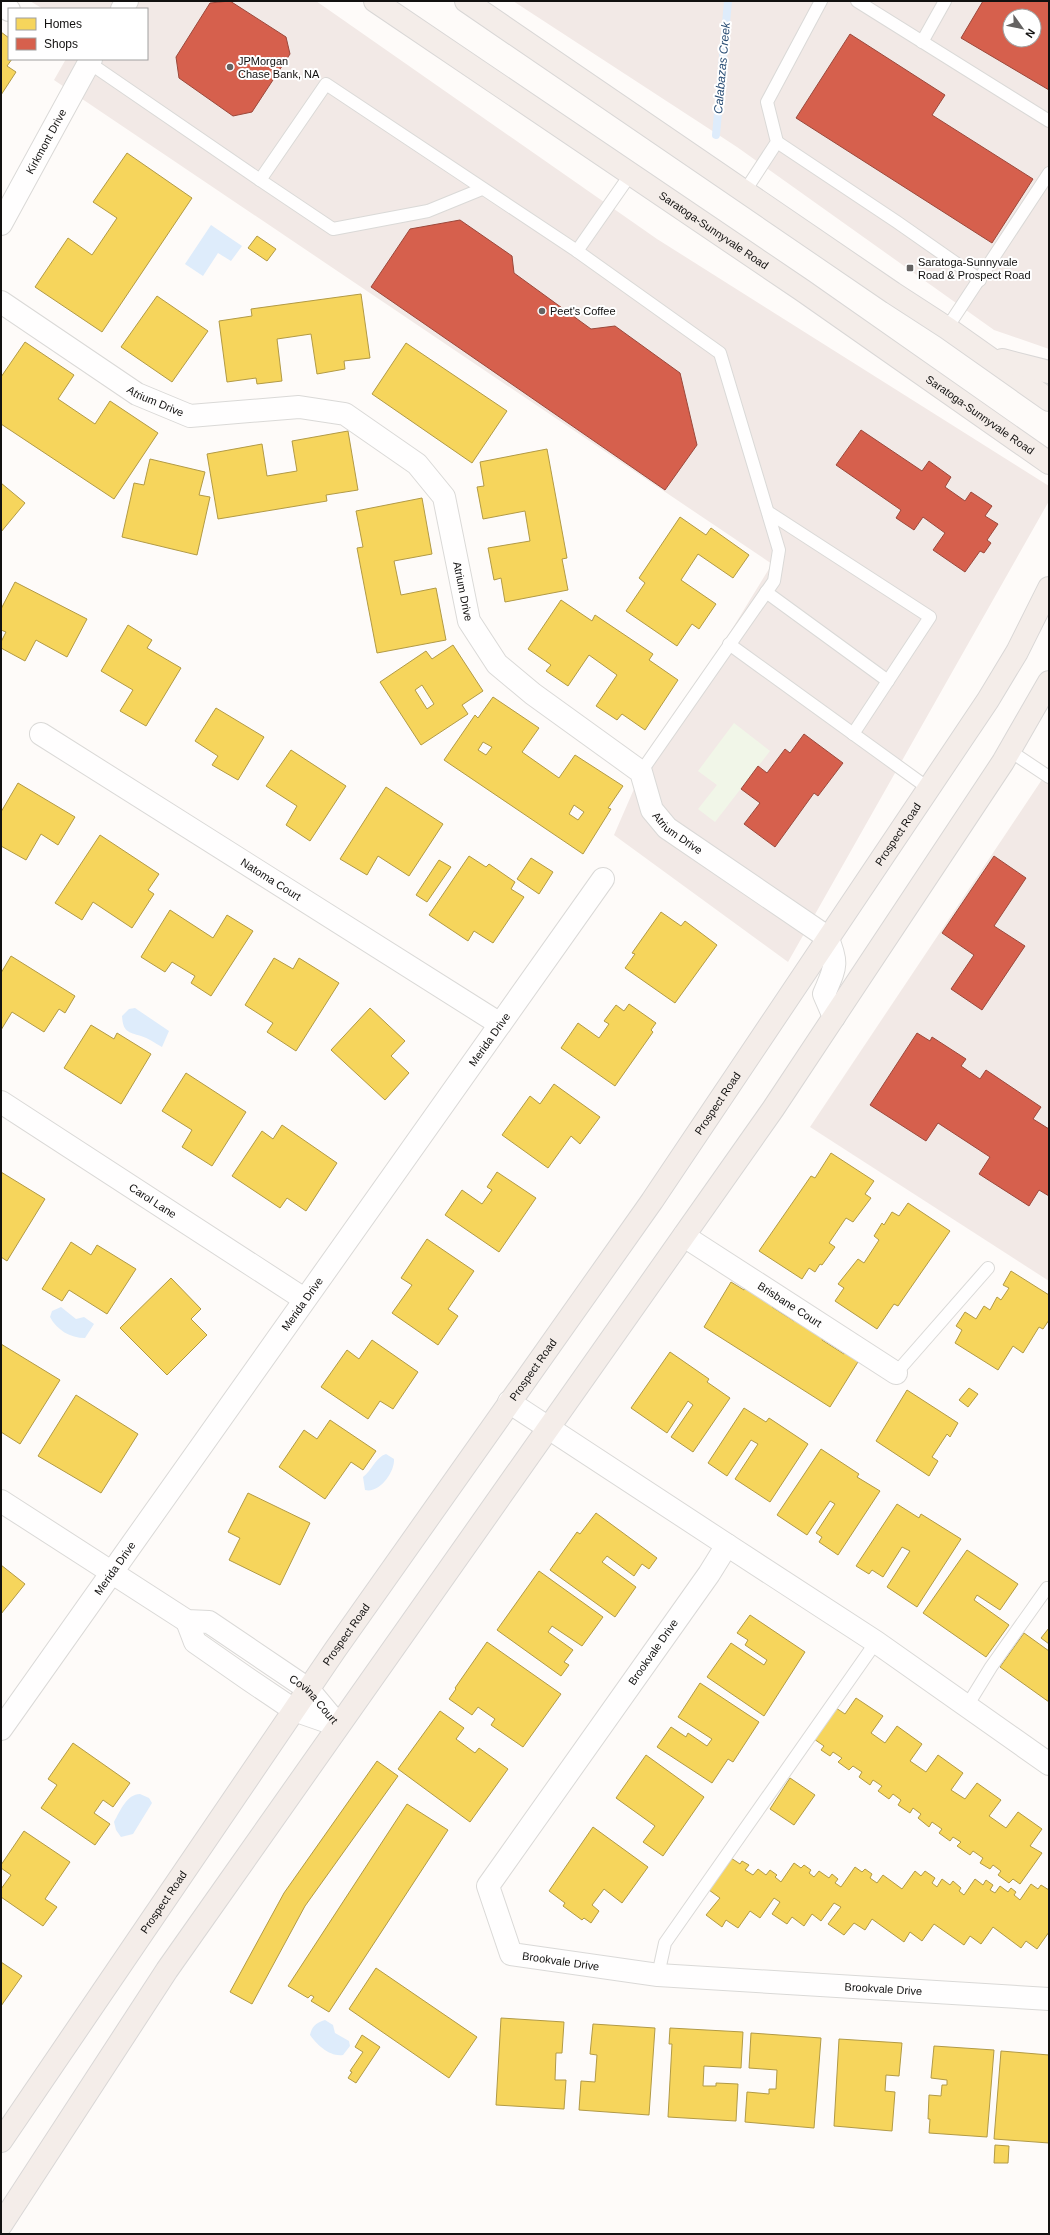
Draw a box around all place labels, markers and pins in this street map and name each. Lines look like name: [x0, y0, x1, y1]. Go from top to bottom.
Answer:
place label: JPMorgan Chase Bank, NA: [238, 55, 320, 80]
marker: JPMorgan Chase Bank, NA: [225, 62, 235, 72]
place label: Saratoga-Sunnyvale Road & Prospect Road: [918, 256, 1031, 281]
marker: Saratoga-Sunnyvale Road & Prospect Road: [905, 263, 915, 273]
place label: Peet's Coffee: [550, 305, 616, 317]
marker: Peet's Coffee: [537, 306, 547, 316]

